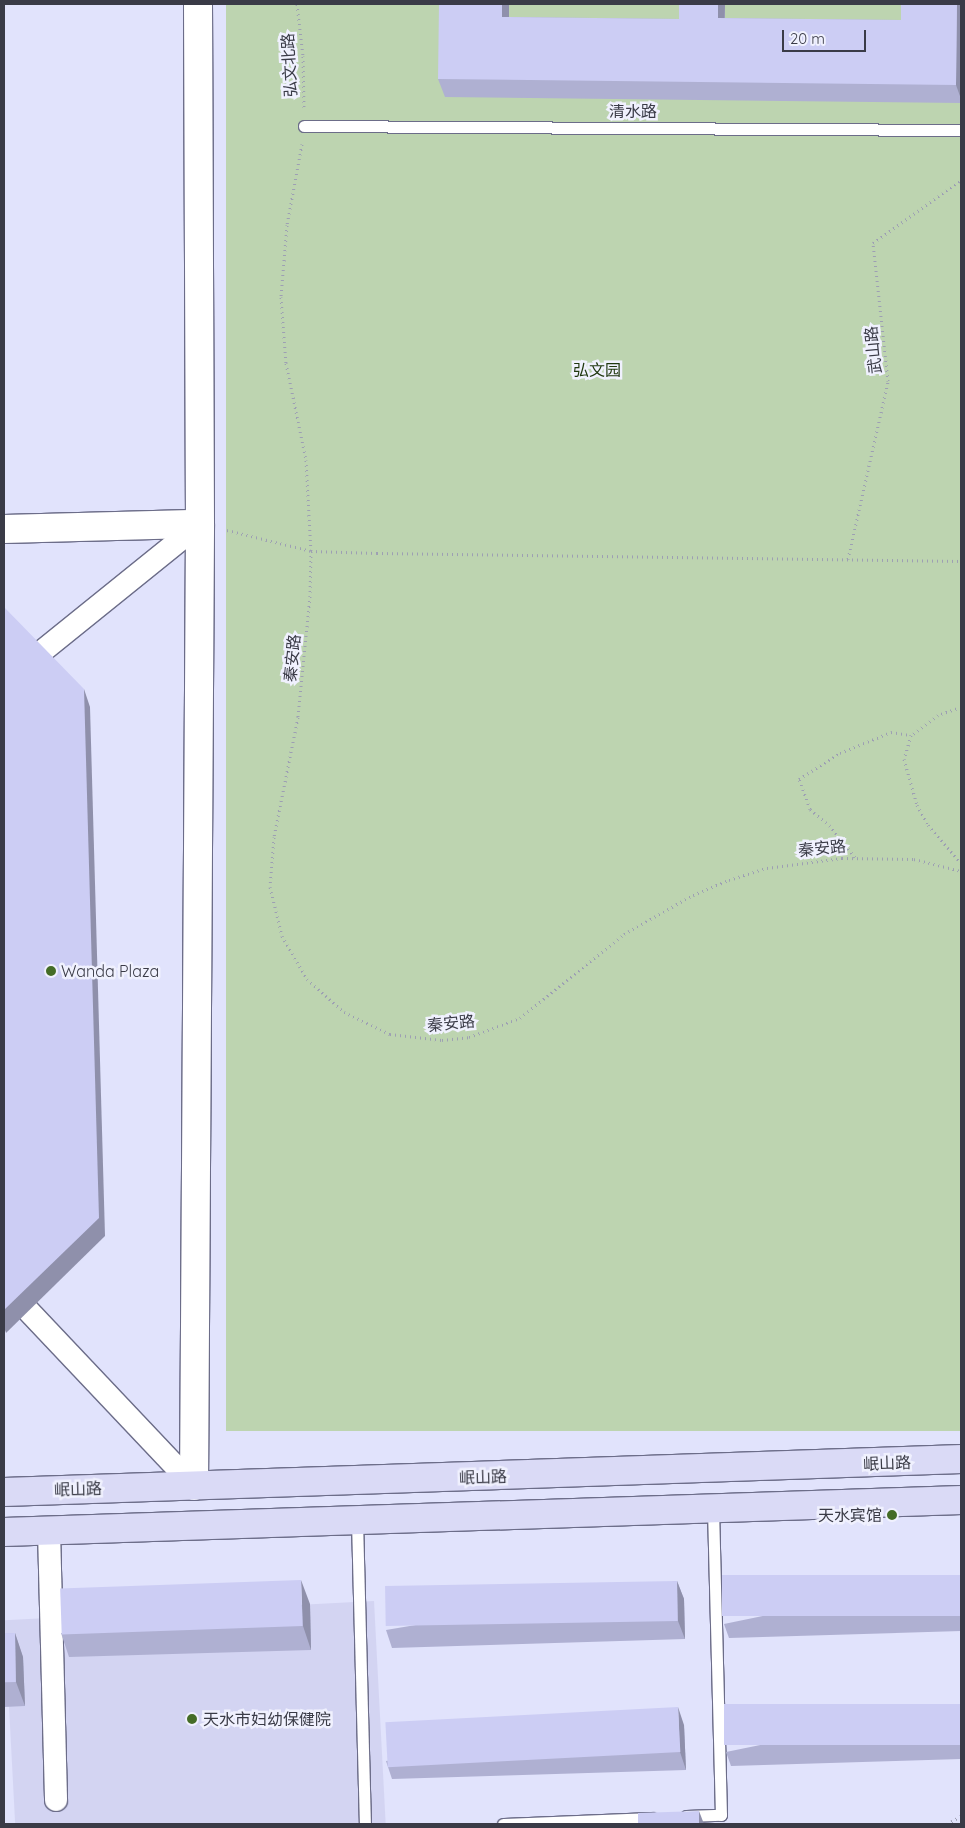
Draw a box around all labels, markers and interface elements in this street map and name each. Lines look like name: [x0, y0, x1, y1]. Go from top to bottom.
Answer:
scale bar: [785, 20, 869, 52]
text: 20 m: [790, 29, 825, 48]
street label: 弘文北路: [278, 33, 300, 97]
street label: 清水路: [609, 101, 657, 121]
street label: 武山路: [861, 325, 885, 375]
park label: 弘文园: [573, 360, 621, 380]
street label: 秦安路: [280, 633, 304, 683]
street label: 秦安路: [797, 836, 847, 860]
place label: Wanda Plaza: [61, 961, 159, 981]
marker: Wanda Plaza: [45, 965, 57, 977]
street label: 秦安路: [426, 1011, 476, 1035]
street label: 岷山路: [863, 1453, 911, 1473]
street label: 岷山路: [459, 1467, 507, 1487]
street label: 岷山路: [54, 1479, 102, 1499]
place label: 天水宾馆: [818, 1505, 882, 1525]
marker: 天水宾馆: [886, 1509, 898, 1521]
place label: 天水市妇幼保健院: [203, 1709, 331, 1729]
marker: 天水市妇幼保健院: [185, 1712, 199, 1726]

